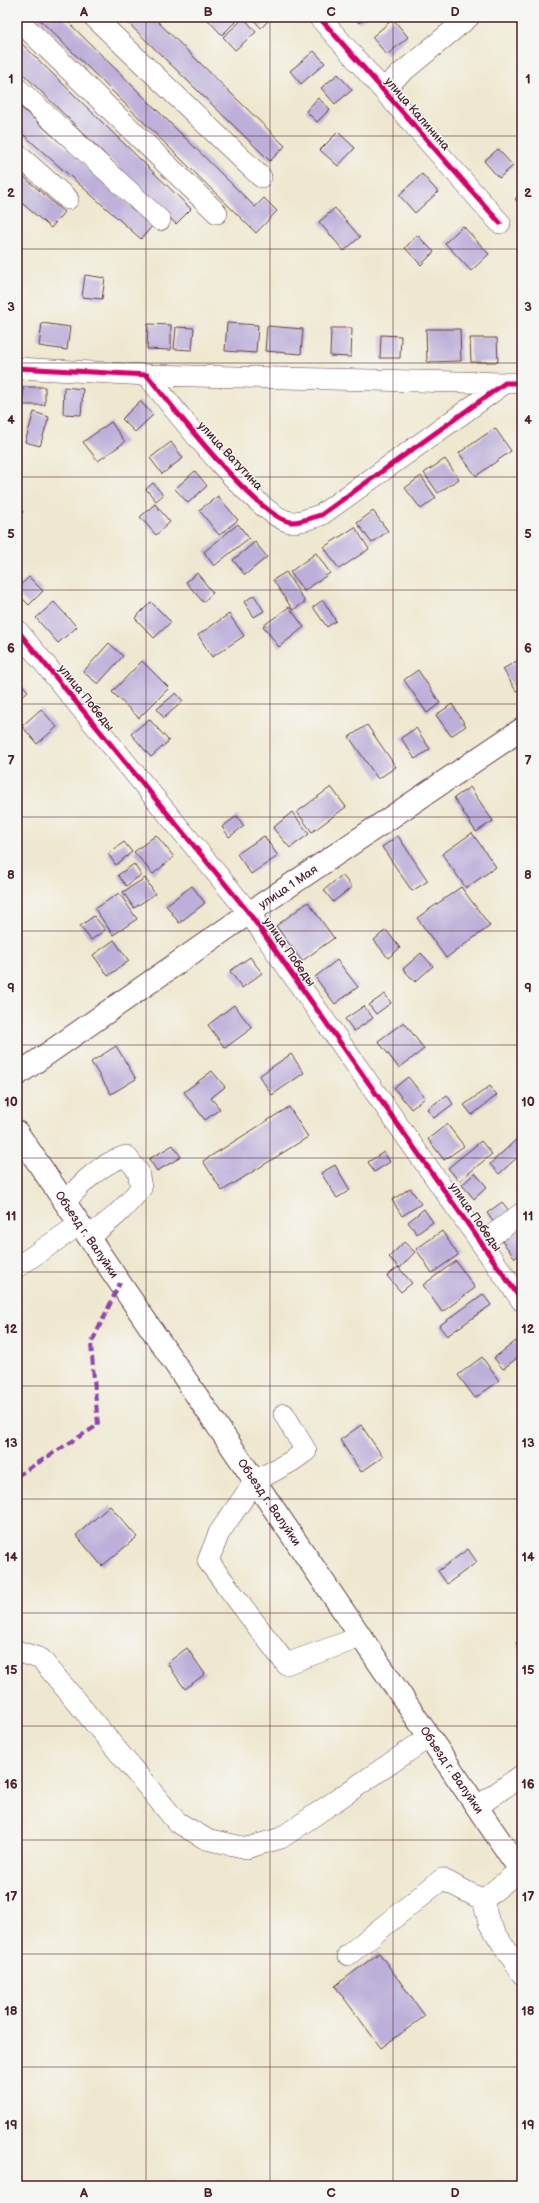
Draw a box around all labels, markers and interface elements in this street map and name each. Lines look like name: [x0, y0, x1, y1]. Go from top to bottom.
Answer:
text: A: [79, 4, 88, 20]
text: B: [203, 4, 213, 20]
text: C: [326, 4, 336, 20]
text: D: [450, 4, 460, 20]
text: 1: [8, 71, 14, 87]
text: 1: [525, 71, 531, 87]
street label: улица Калинина: [381, 74, 453, 154]
text: 2: [7, 185, 15, 201]
text: 2: [524, 185, 532, 201]
text: 3: [7, 299, 15, 315]
text: 3: [524, 299, 532, 315]
text: 4: [7, 412, 15, 428]
text: 4: [524, 412, 532, 428]
street label: улица Ватутина: [194, 419, 266, 493]
text: 5: [7, 526, 15, 542]
text: 5: [524, 526, 532, 542]
text: 6: [7, 640, 15, 656]
text: 6: [524, 640, 532, 656]
street label: улица Победы: [55, 662, 117, 734]
text: 7: [7, 753, 15, 769]
text: 7: [524, 753, 532, 769]
street label: улица 1 Мая: [256, 861, 321, 912]
text: 8: [7, 867, 15, 883]
text: 8: [524, 867, 532, 883]
street label: улица Победы: [260, 915, 318, 989]
text: 9: [7, 980, 15, 996]
text: 9: [524, 980, 532, 996]
text: 10: [4, 1094, 18, 1110]
text: 10: [521, 1094, 535, 1110]
street label: улица Победы: [446, 1180, 504, 1254]
street label: Объезд г. Валуйки: [52, 1188, 122, 1281]
text: 11: [6, 1208, 16, 1224]
text: 11: [523, 1208, 533, 1224]
text: 12: [4, 1321, 18, 1337]
text: 12: [521, 1321, 535, 1337]
text: 13: [4, 1435, 18, 1451]
text: 13: [521, 1435, 535, 1451]
street label: Объезд г. Валуйки: [234, 1456, 304, 1549]
text: 14: [4, 1549, 18, 1565]
text: 14: [521, 1549, 535, 1565]
text: 15: [5, 1662, 18, 1678]
text: 15: [522, 1662, 535, 1678]
street label: Объезд г. Валуйки: [417, 1723, 487, 1816]
text: 16: [4, 1776, 18, 1792]
text: 16: [521, 1776, 535, 1792]
text: 17: [5, 1889, 17, 1905]
text: 17: [522, 1889, 534, 1905]
text: 18: [4, 2003, 18, 2019]
text: 18: [521, 2003, 535, 2019]
text: 19: [4, 2117, 18, 2133]
text: 19: [521, 2117, 535, 2133]
text: A: [79, 2185, 88, 2201]
text: B: [203, 2185, 213, 2201]
text: C: [326, 2185, 336, 2201]
text: D: [450, 2185, 460, 2201]

